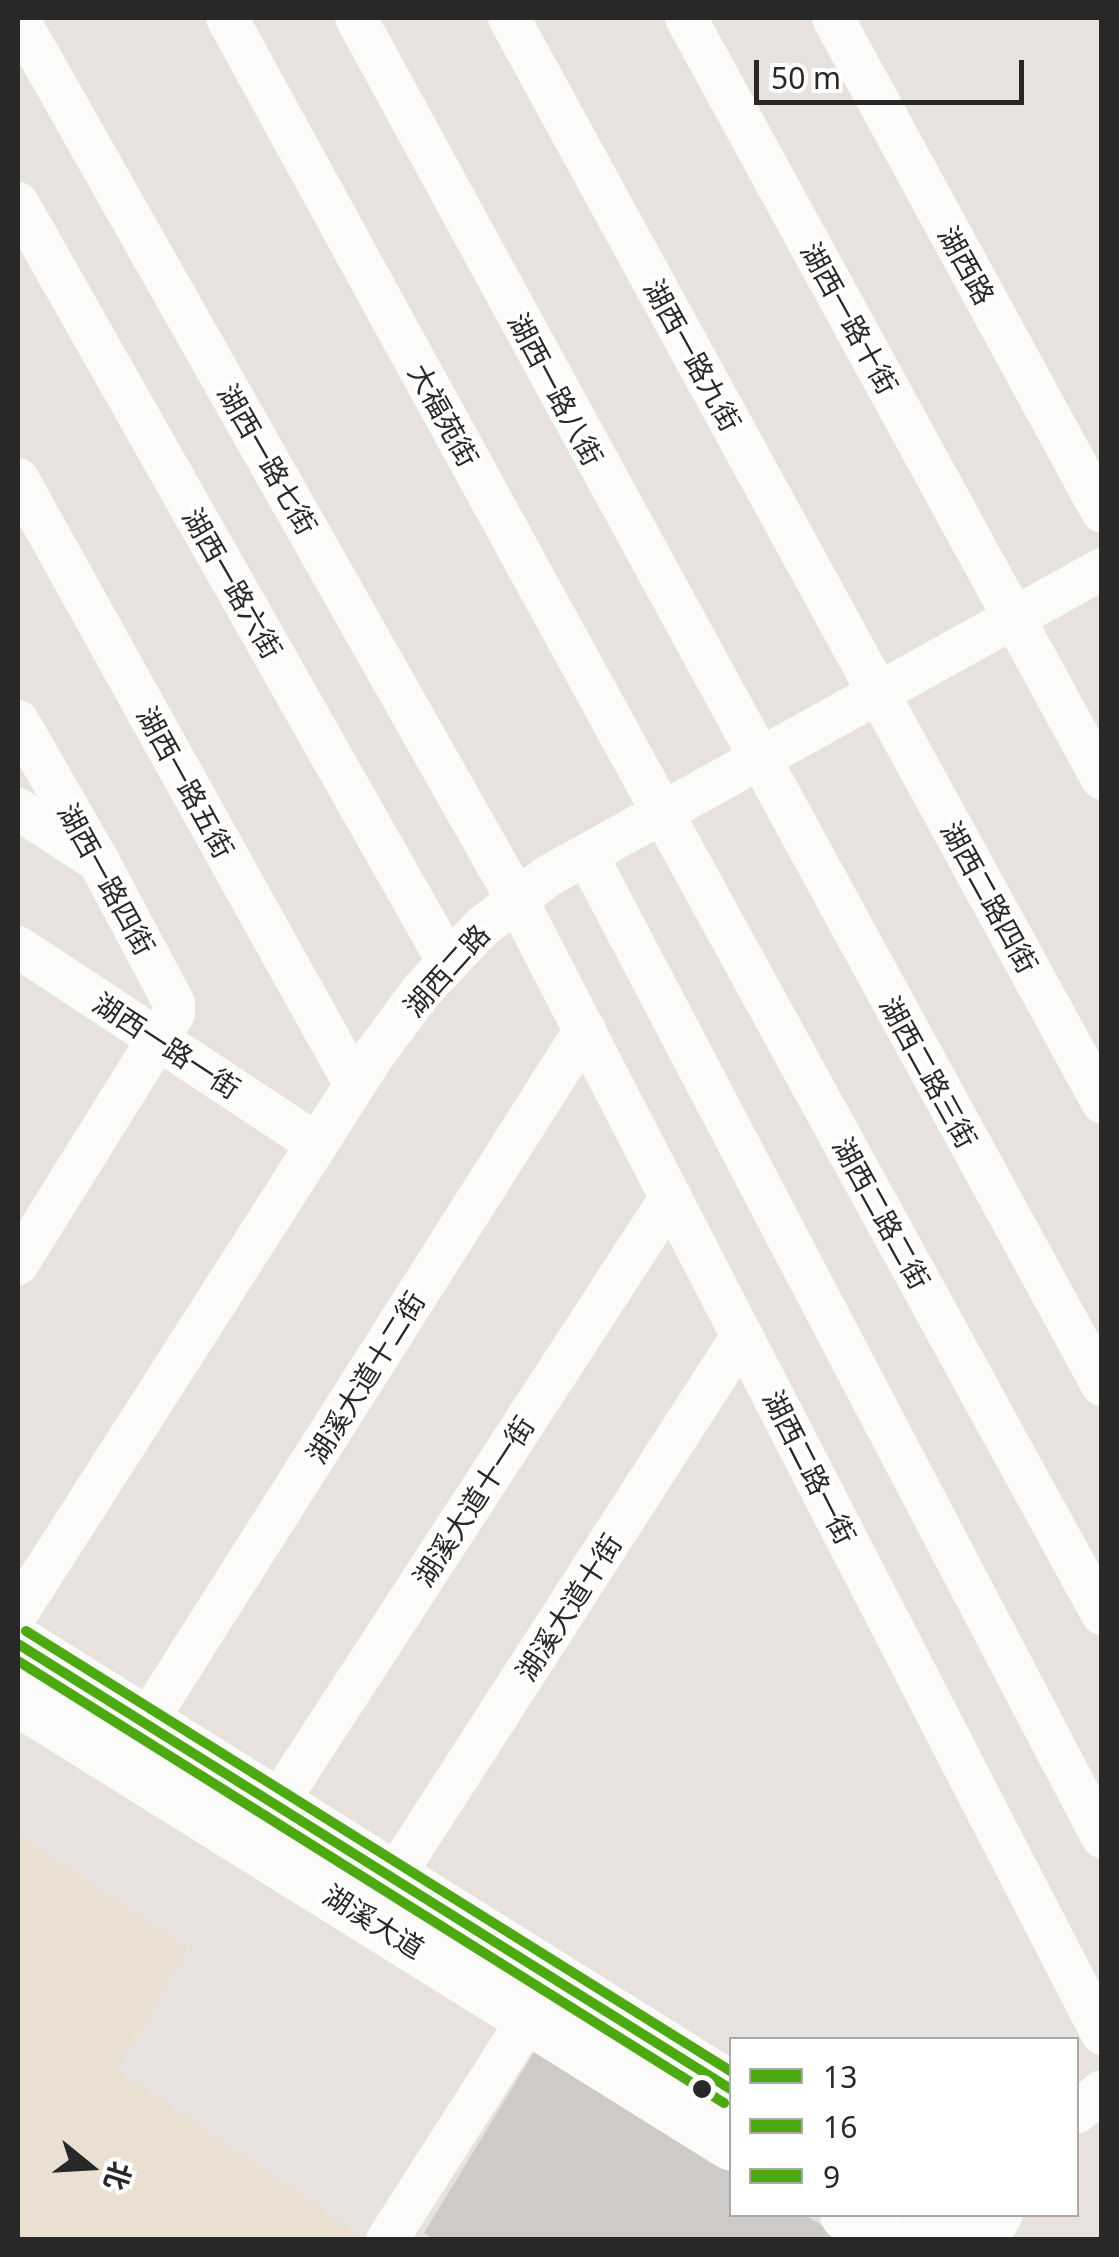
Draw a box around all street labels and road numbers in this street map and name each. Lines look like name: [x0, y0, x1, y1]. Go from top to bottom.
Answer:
street label: 湖西路: [932, 220, 1002, 310]
street label: 湖西一路十街: [795, 236, 905, 400]
street label: 湖西一路九街: [638, 273, 748, 437]
street label: 湖西一路八街: [502, 307, 610, 471]
street label: 大福苑街: [402, 358, 486, 472]
street label: 湖西一路七街: [211, 378, 325, 540]
street label: 湖西一路六街: [176, 502, 290, 664]
street label: 湖西一路五街: [131, 700, 241, 864]
street label: 湖西一路四街: [52, 797, 162, 961]
street label: 湖西二路四街: [935, 815, 1045, 979]
street label: 湖西二路: [396, 917, 496, 1023]
street label: 湖西一路一街: [87, 985, 247, 1105]
street label: 湖西二路三街: [874, 990, 984, 1154]
street label: 湖西二路二街: [827, 1131, 937, 1295]
street label: 湖溪大道十二街: [299, 1285, 431, 1469]
street label: 湖西二路一街: [757, 1385, 863, 1549]
street label: 湖溪大道十一街: [406, 1410, 540, 1592]
street label: 湖溪大道十街: [508, 1527, 628, 1687]
street label: 湖溪大道: [318, 1877, 430, 1965]

